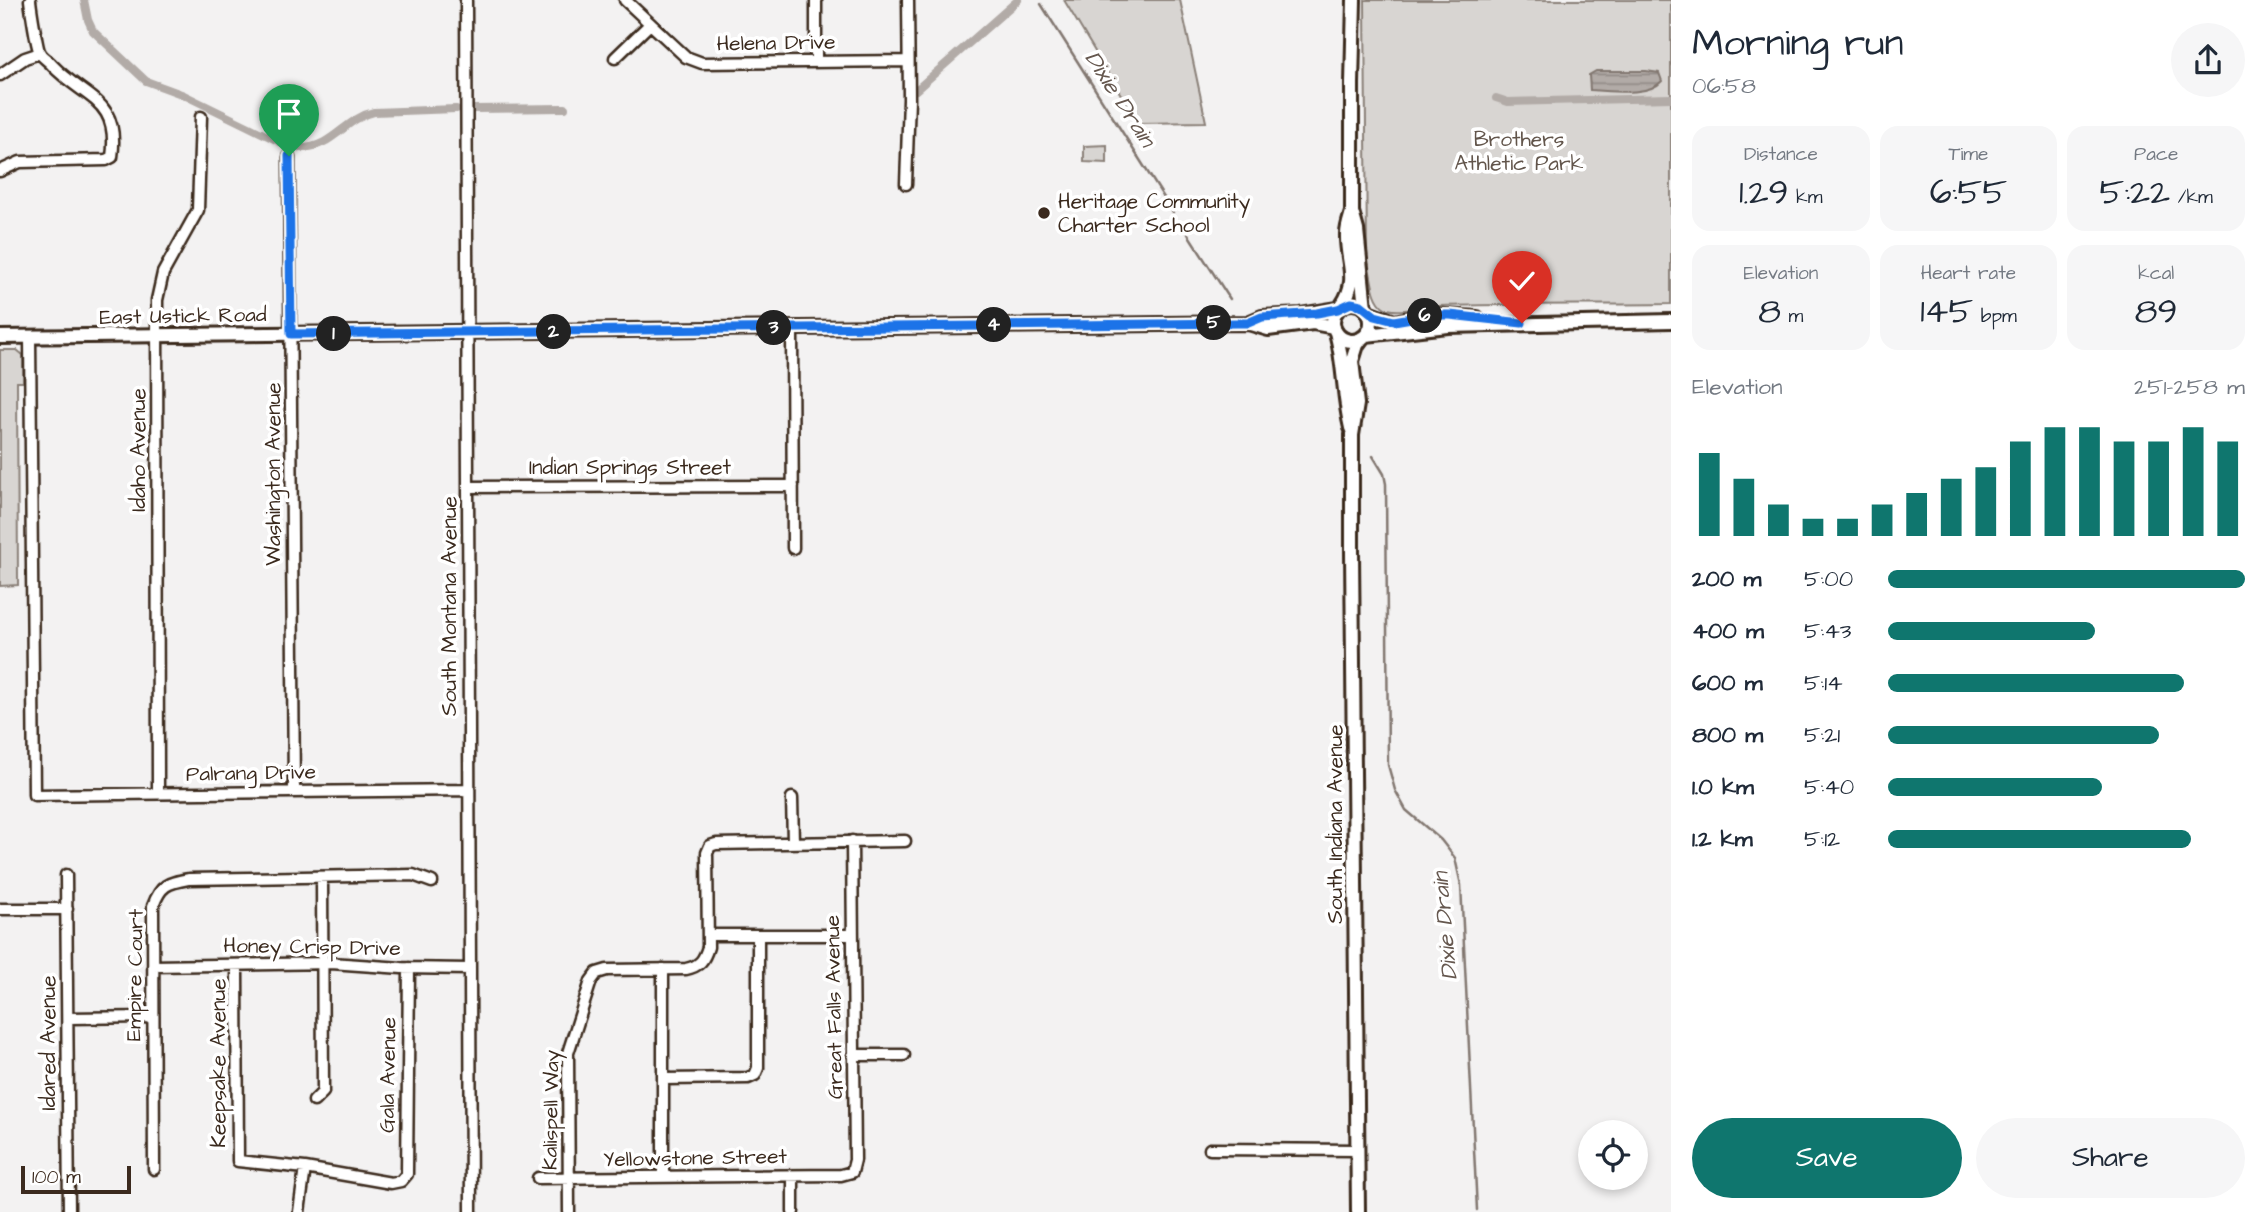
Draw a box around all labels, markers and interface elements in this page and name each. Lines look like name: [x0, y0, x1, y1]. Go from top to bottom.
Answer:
text: Morning run: [1692, 18, 1904, 70]
button: share: [2171, 23, 2245, 97]
street label: Helena Drive: [716, 27, 836, 59]
water label: Dixie Drain: [1077, 45, 1164, 155]
text: 06:58: [1692, 70, 1756, 102]
pin: [259, 84, 319, 156]
icon: arrive: [270, 95, 308, 133]
park label: Brothers Athletic Park: [1455, 125, 1584, 178]
text: Distance: [1744, 141, 1818, 168]
text: Time: [1949, 141, 1988, 168]
text: Pace: [2134, 141, 2178, 168]
text: 1.29: [1739, 168, 1788, 217]
text: 6:55: [1930, 168, 2007, 217]
text: 5:22: [2099, 168, 2170, 217]
text: km: [1788, 184, 1823, 211]
text: /km: [2170, 184, 2213, 211]
place label: Heritage Community Charter School: [1058, 187, 1251, 240]
marker: Heritage Community Charter School: [1036, 205, 1052, 221]
pin: [1492, 251, 1552, 323]
text: Elevation: [1743, 260, 1818, 287]
text: Heart rate: [1921, 260, 2016, 287]
text: kcal: [2138, 260, 2174, 287]
icon: check: [1503, 262, 1541, 300]
text: 8: [1758, 287, 1781, 336]
text: 145: [1920, 287, 1973, 336]
text: 89: [2135, 287, 2177, 336]
pin: 6: [1408, 298, 1442, 334]
street label: East Ustick Road: [99, 300, 267, 332]
text: 6: [1419, 302, 1430, 329]
text: m: [1781, 303, 1803, 330]
text: bpm: [1973, 303, 2017, 330]
pin: 5: [1196, 306, 1232, 340]
pin: 4: [976, 308, 1012, 342]
text: 5: [1207, 309, 1220, 336]
pin: 3: [756, 310, 792, 346]
text: 4: [987, 311, 1000, 338]
pin: 2: [536, 314, 572, 350]
text: 3: [769, 314, 778, 341]
pin: 1: [316, 316, 352, 352]
text: 2: [548, 318, 559, 345]
text: 1: [332, 320, 335, 347]
text: Elevation: [1692, 371, 1783, 403]
text: 251–258 m: [2134, 371, 2245, 403]
street label: Washington Avenue: [259, 382, 290, 566]
street label: Idaho Avenue: [124, 388, 153, 512]
street label: Indian Springs Street: [529, 453, 732, 484]
street label: South Montana Avenue: [435, 496, 464, 716]
text: 200 m: [1692, 563, 1761, 595]
text: 5:00: [1804, 563, 1853, 595]
text: 400 m: [1692, 615, 1764, 647]
text: 5:43: [1804, 615, 1851, 647]
text: 600 m: [1692, 667, 1763, 699]
text: 5:14: [1804, 667, 1843, 699]
text: 800 m: [1692, 719, 1763, 751]
text: 5:21: [1804, 719, 1840, 751]
street label: South Indiana Avenue: [1321, 724, 1350, 924]
street label: Palrang Drive: [186, 757, 316, 791]
text: 1.0 km: [1692, 771, 1754, 803]
text: 5:40: [1804, 771, 1854, 803]
text: 1.2 km: [1692, 823, 1753, 855]
text: 5:12: [1804, 823, 1840, 855]
water label: Dixie Drain: [1424, 868, 1466, 982]
street label: Empire Court: [119, 908, 152, 1041]
street label: Great Falls Avenue: [818, 915, 850, 1099]
street label: Honey Crisp Drive: [223, 931, 401, 965]
street label: Idared Avenue: [34, 976, 63, 1110]
street label: Keepsake Avenue: [204, 978, 234, 1148]
street label: Gala Avenue: [372, 1017, 404, 1133]
street label: Kalispell Way: [535, 1049, 569, 1171]
button: Save: [1692, 1118, 1962, 1198]
button: Share: [1976, 1118, 2245, 1198]
map controls: [1578, 1120, 1648, 1190]
button: locate: [1578, 1120, 1648, 1190]
street label: Yellowstone Street: [603, 1142, 788, 1174]
scale bar: [21, 1163, 131, 1195]
text: 100 m: [32, 1164, 81, 1191]

